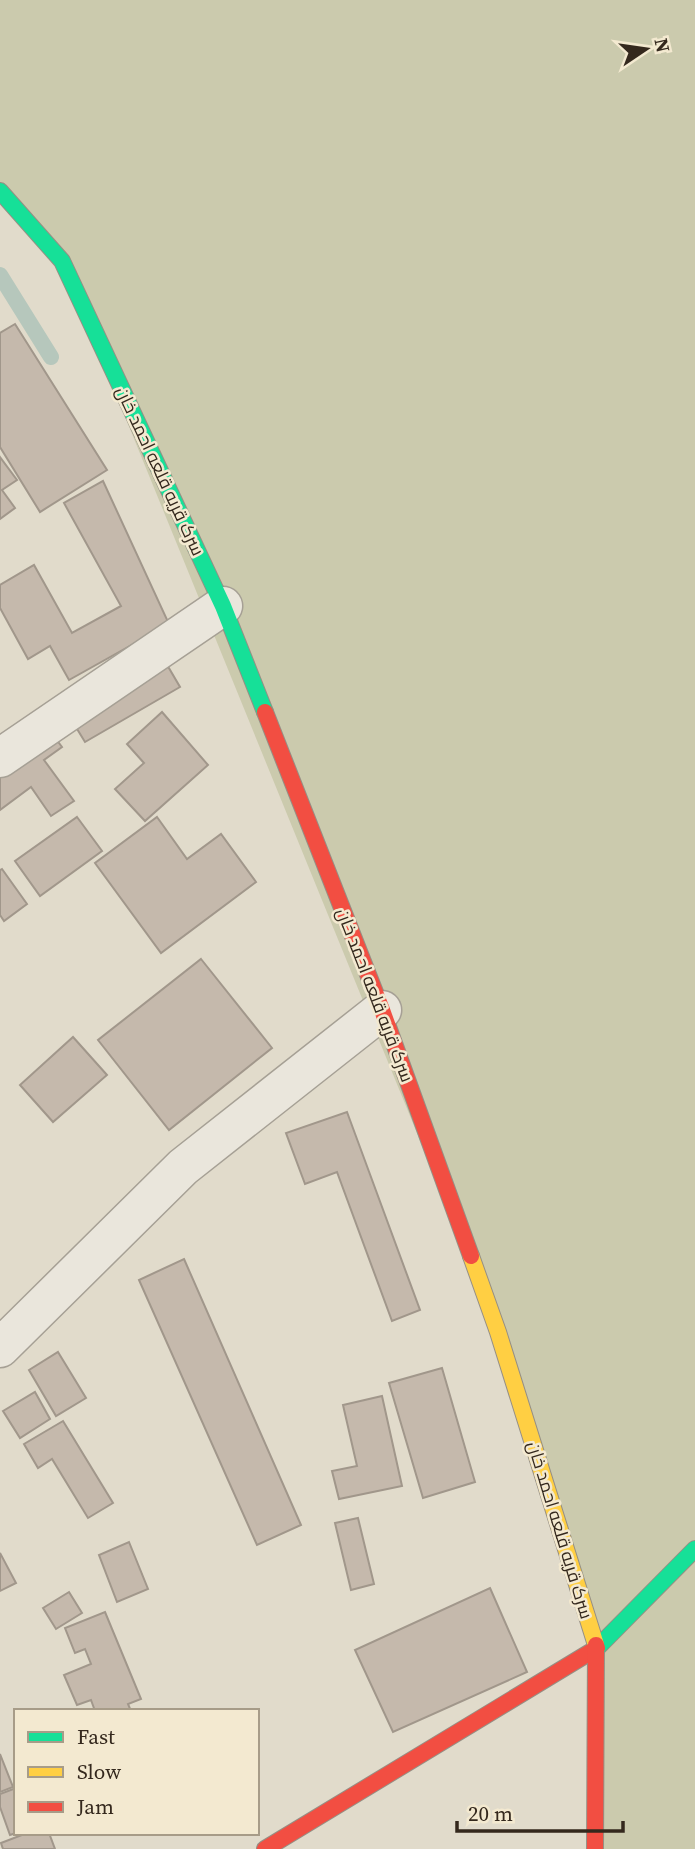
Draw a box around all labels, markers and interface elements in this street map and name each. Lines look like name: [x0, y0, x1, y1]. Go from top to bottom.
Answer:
north arrow: [611, 14, 681, 84]
text: N: [648, 36, 677, 55]
street label: سرک قریه قلعه احمد خان: [110, 382, 211, 560]
street label: سرک قریه قلعه احمد خان: [331, 904, 420, 1085]
street label: سرک قریه قلعه احمد خان: [522, 1438, 599, 1622]
legend: [14, 1709, 259, 1835]
text: Fast: [77, 1722, 115, 1751]
text: Slow: [77, 1757, 121, 1786]
scale bar: [457, 1790, 623, 1834]
text: Jam: [76, 1792, 114, 1821]
text: 20 m: [468, 1799, 513, 1828]

